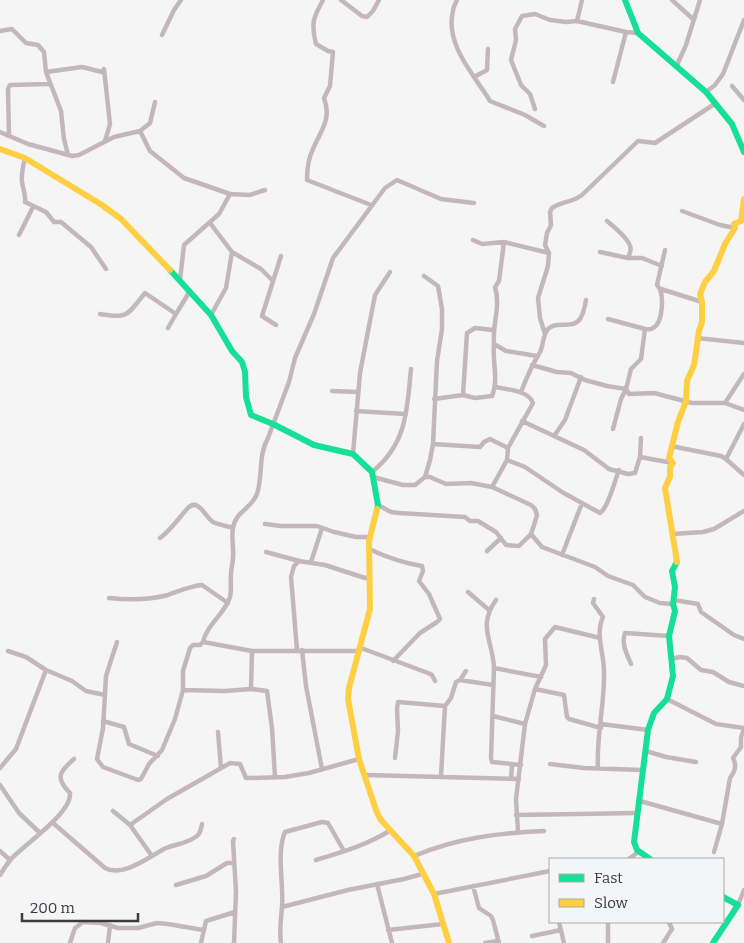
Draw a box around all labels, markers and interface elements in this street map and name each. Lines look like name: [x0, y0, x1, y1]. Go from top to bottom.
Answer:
legend: [549, 858, 724, 923]
text: Fast: [594, 869, 623, 887]
scale bar: [22, 890, 139, 922]
text: Slow: [594, 894, 629, 912]
text: 200 m: [30, 899, 75, 917]

